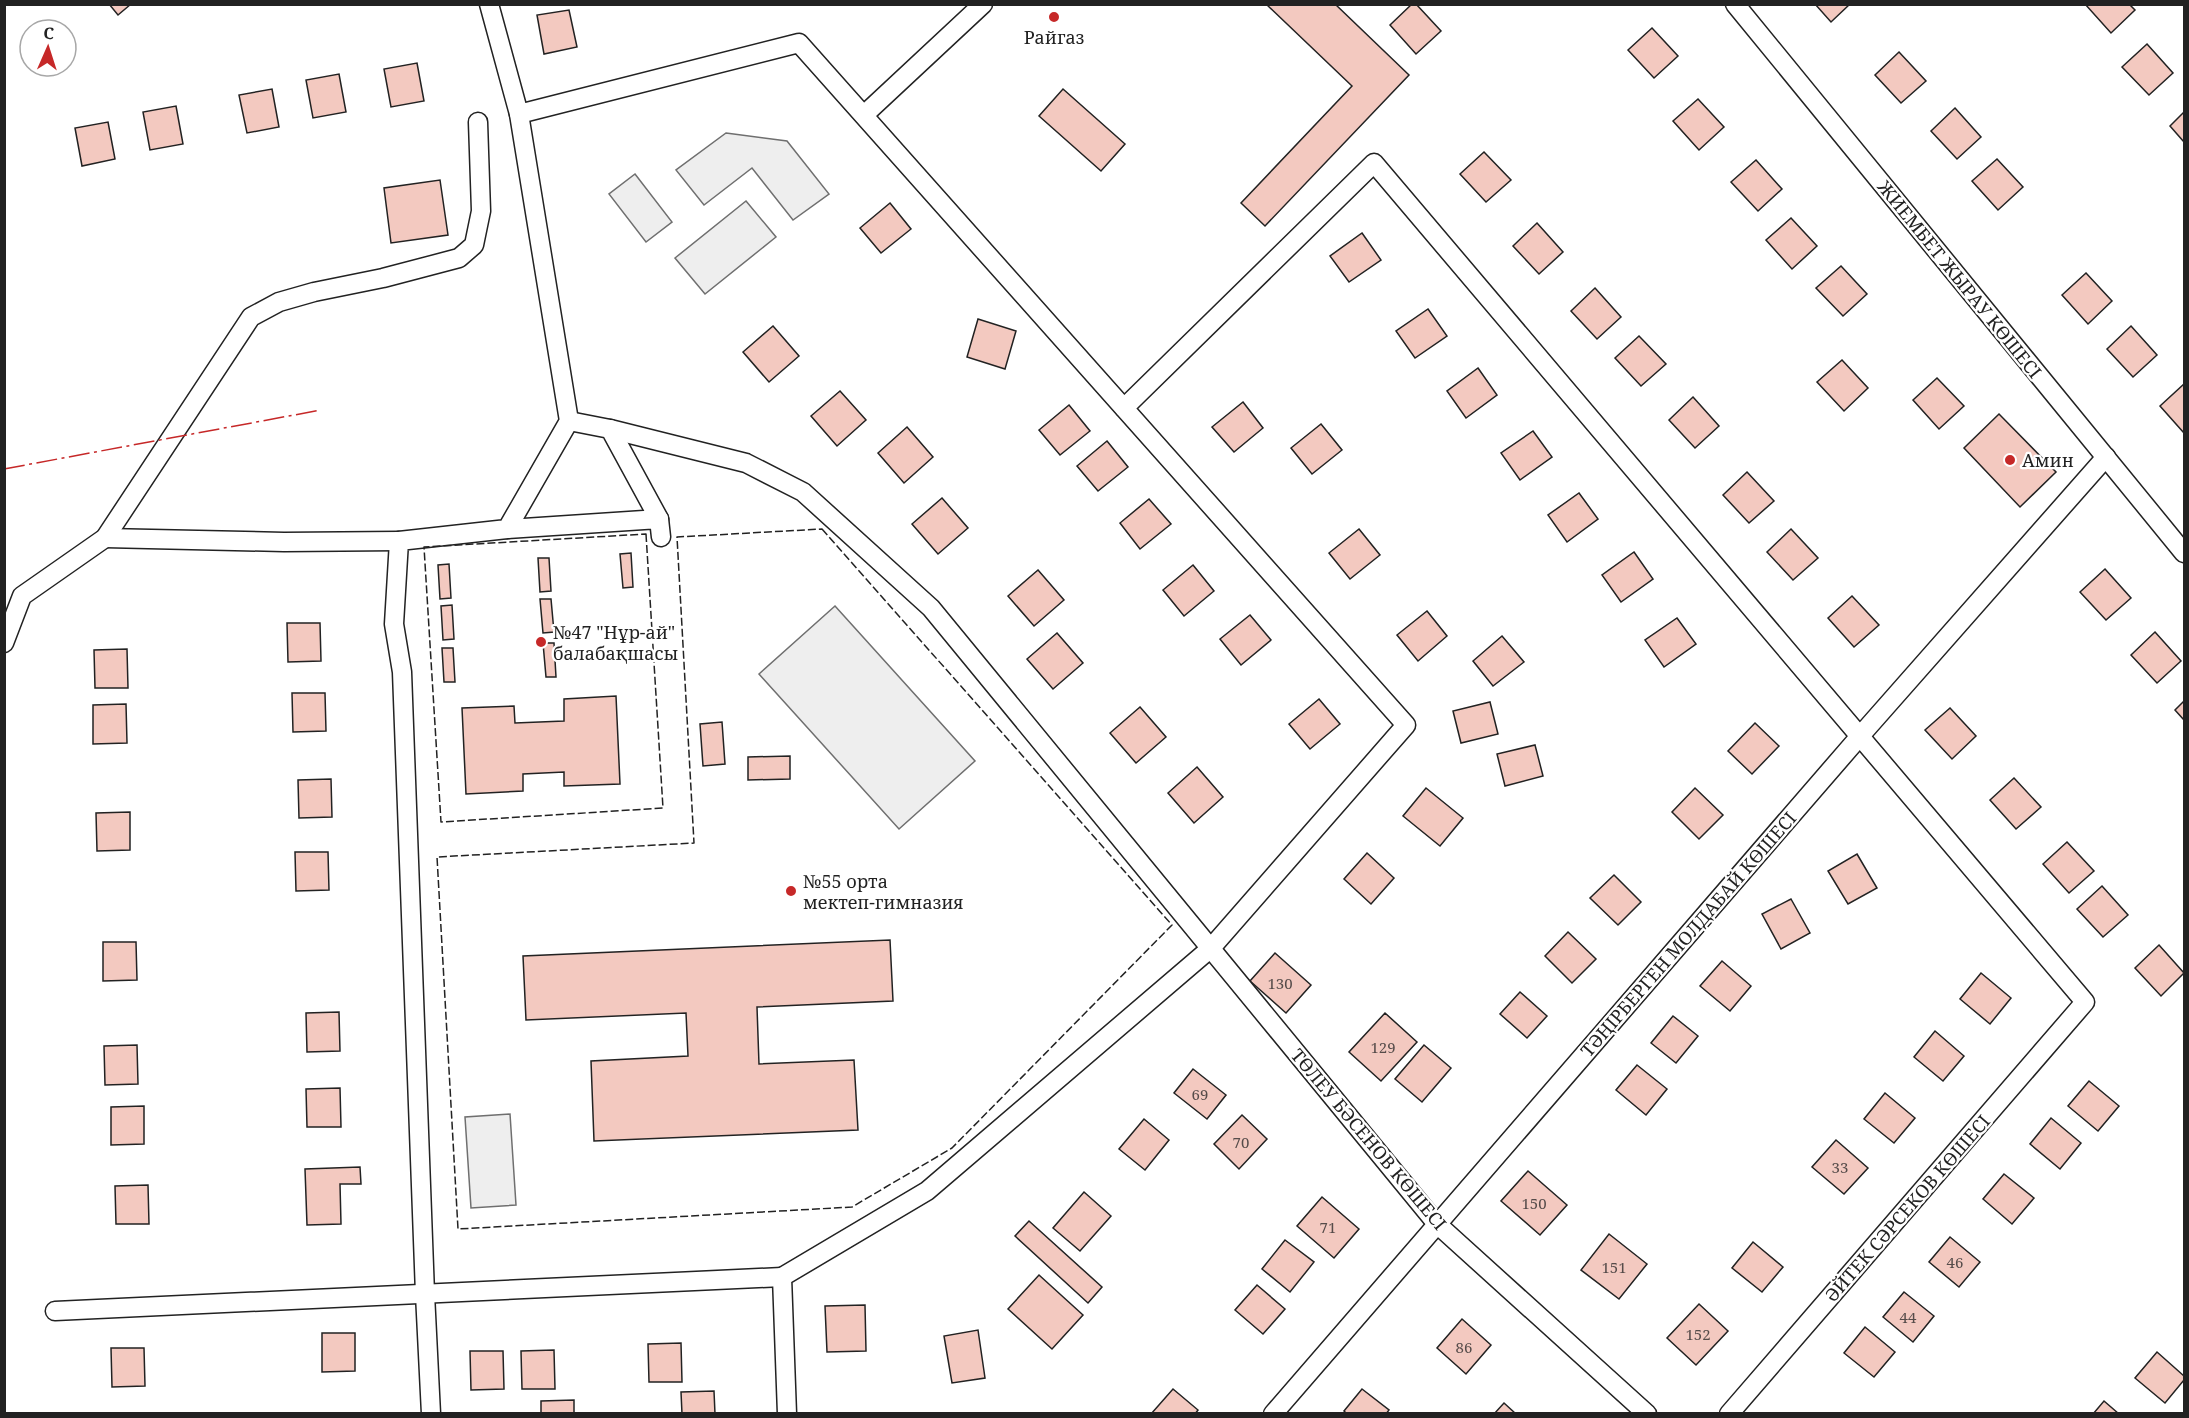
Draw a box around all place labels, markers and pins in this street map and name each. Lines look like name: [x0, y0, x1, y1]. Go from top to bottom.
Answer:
marker: Райгаз: [1047, 10, 1061, 24]
place label: Райгаз: [1024, 25, 1084, 49]
place label: Амин: [2022, 448, 2074, 472]
marker: Амин: [2003, 453, 2017, 467]
place label: №47 "Нұр-ай" балабақшасы: [553, 620, 678, 665]
marker: №47 "Нұр-ай" балабақшасы: [534, 635, 548, 649]
place label: №55 орта мектеп-гимназия: [803, 869, 964, 914]
marker: №55 орта мектеп-гимназия: [784, 884, 798, 898]

